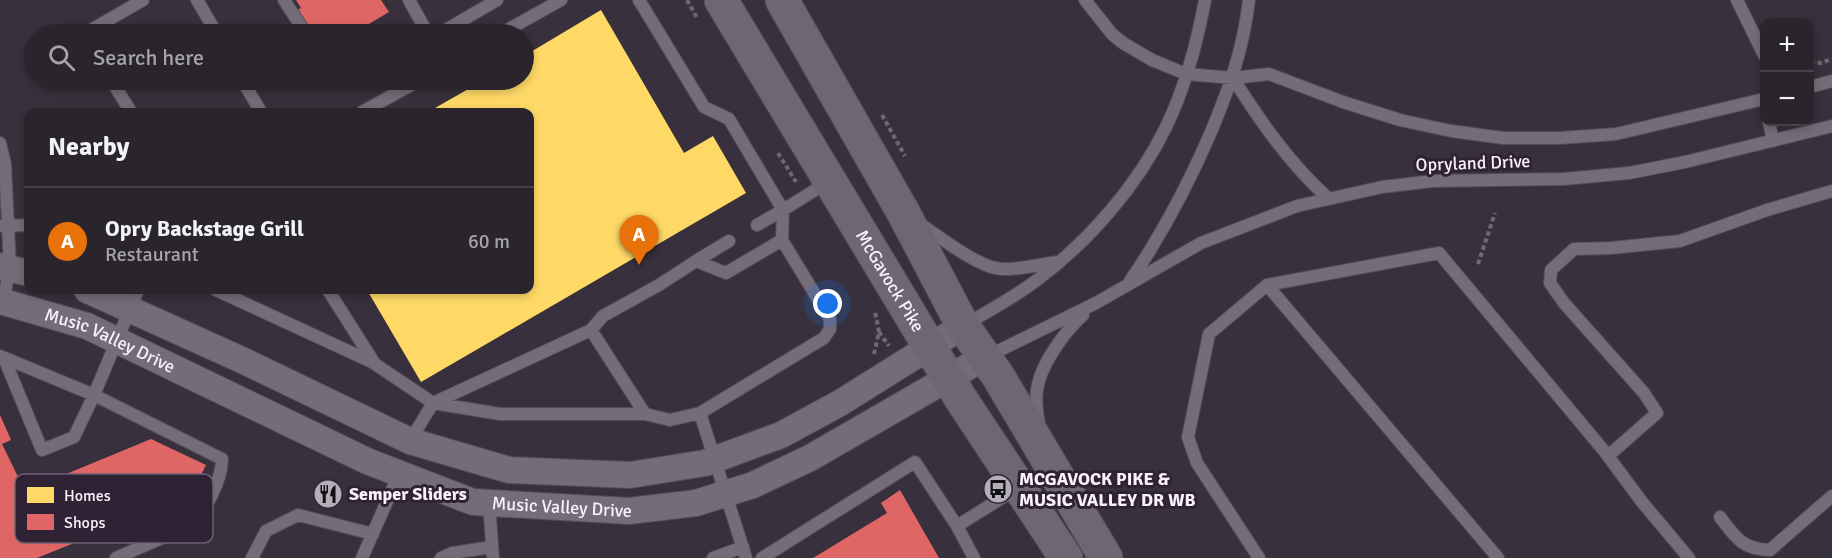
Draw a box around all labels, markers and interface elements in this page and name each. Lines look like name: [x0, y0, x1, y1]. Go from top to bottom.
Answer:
map controls: [1760, 18, 1814, 126]
button: +: [1760, 18, 1814, 72]
search box: [24, 24, 534, 90]
icon: search: [45, 41, 78, 74]
text: Search here: [93, 44, 204, 71]
button: −: [1760, 72, 1814, 126]
text: Nearby: [48, 131, 129, 163]
street label: Opryland Drive: [1415, 150, 1531, 176]
text: Opry Backstage Grill: [105, 215, 304, 242]
pin: A: [620, 216, 658, 265]
street label: McGavock Pike: [851, 226, 929, 336]
text: A: [61, 229, 74, 254]
text: 60 m: [468, 229, 510, 254]
text: Restaurant: [105, 242, 199, 267]
your location: [813, 289, 842, 318]
street label: Music Valley Drive: [42, 303, 179, 378]
place label: MCGAVOCK PIKE & MUSIC VALLEY DR WB: [1019, 468, 1195, 511]
bus stop icon: MCGAVOCK PIKE & MUSIC VALLEY DR WB: [982, 473, 1014, 505]
legend: [15, 474, 213, 543]
restaurant icon: Semper Sliders: [312, 478, 344, 510]
place label: Semper Sliders: [349, 483, 467, 505]
text: Homes: [64, 486, 111, 506]
street label: Music Valley Drive: [491, 492, 632, 522]
text: Shops: [64, 513, 105, 533]

